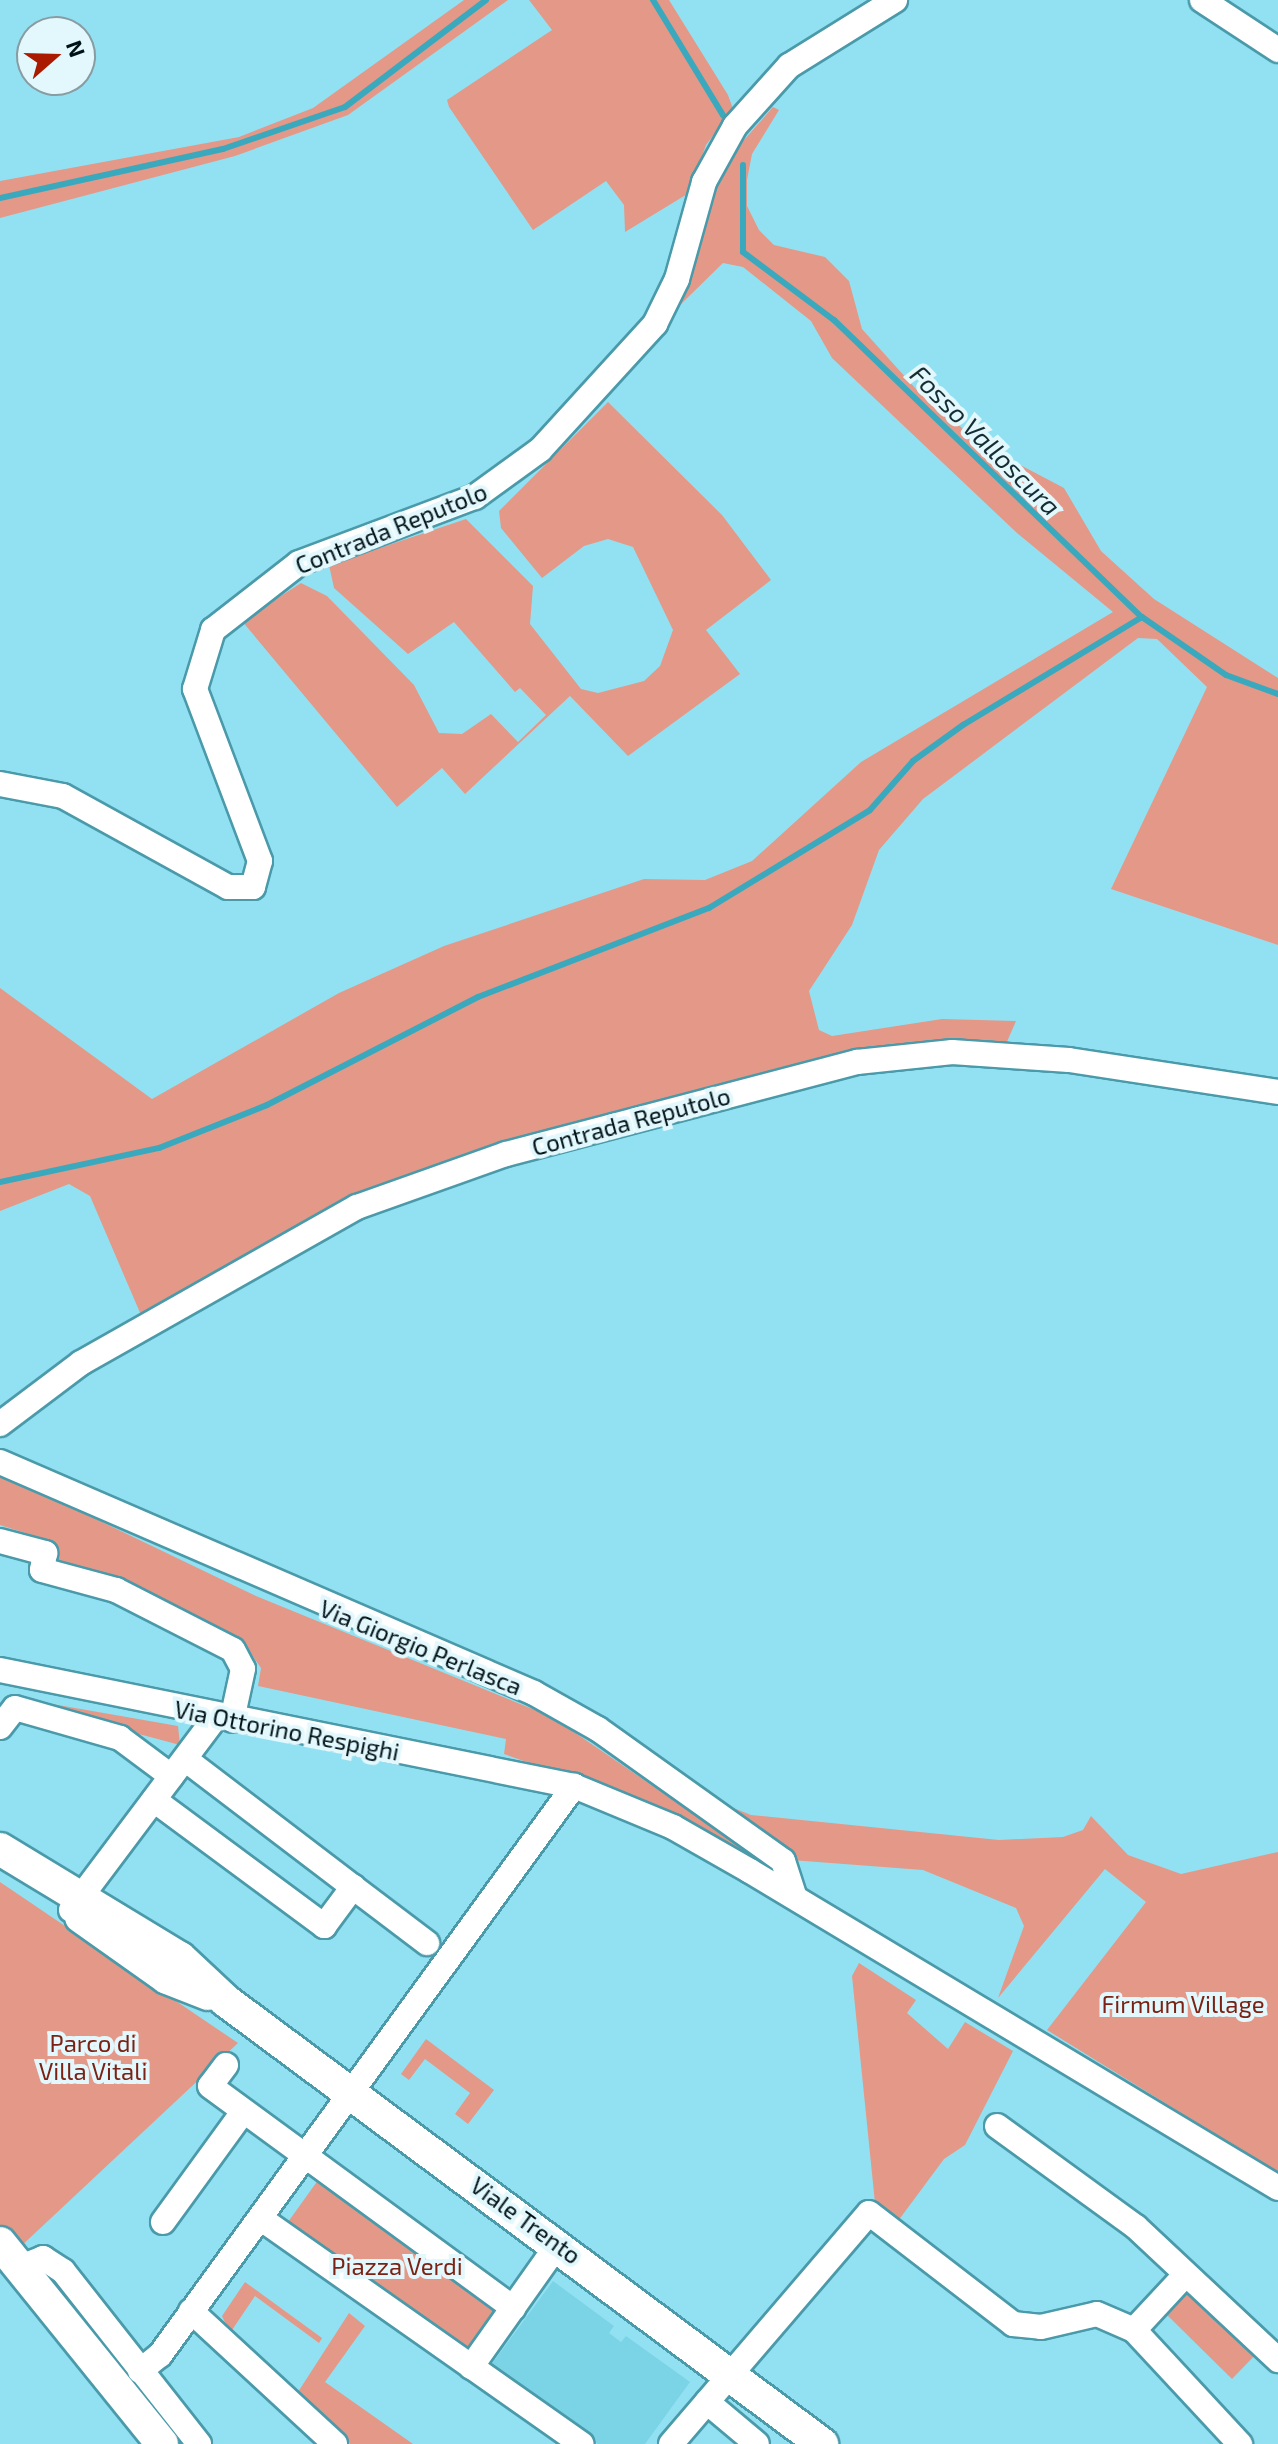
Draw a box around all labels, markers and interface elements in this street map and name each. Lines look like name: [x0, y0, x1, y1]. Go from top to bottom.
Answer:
north arrow: [16, 16, 96, 96]
text: N: [62, 37, 92, 60]
water label: Fosso Valloscura: [904, 358, 1068, 522]
street label: Contrada Reputolo: [291, 476, 491, 580]
street label: Contrada Reputolo: [529, 1081, 733, 1161]
street label: Via Giorgio Perlasca: [316, 1593, 526, 1701]
street label: Via Ottorino Respighi: [172, 1694, 402, 1766]
park label: Firmum Village: [1101, 1990, 1265, 2018]
park label: Parco di Villa Vitali: [38, 2029, 148, 2085]
street label: Viale Trento: [465, 2170, 587, 2270]
park label: Piazza Verdi: [331, 2252, 463, 2280]

